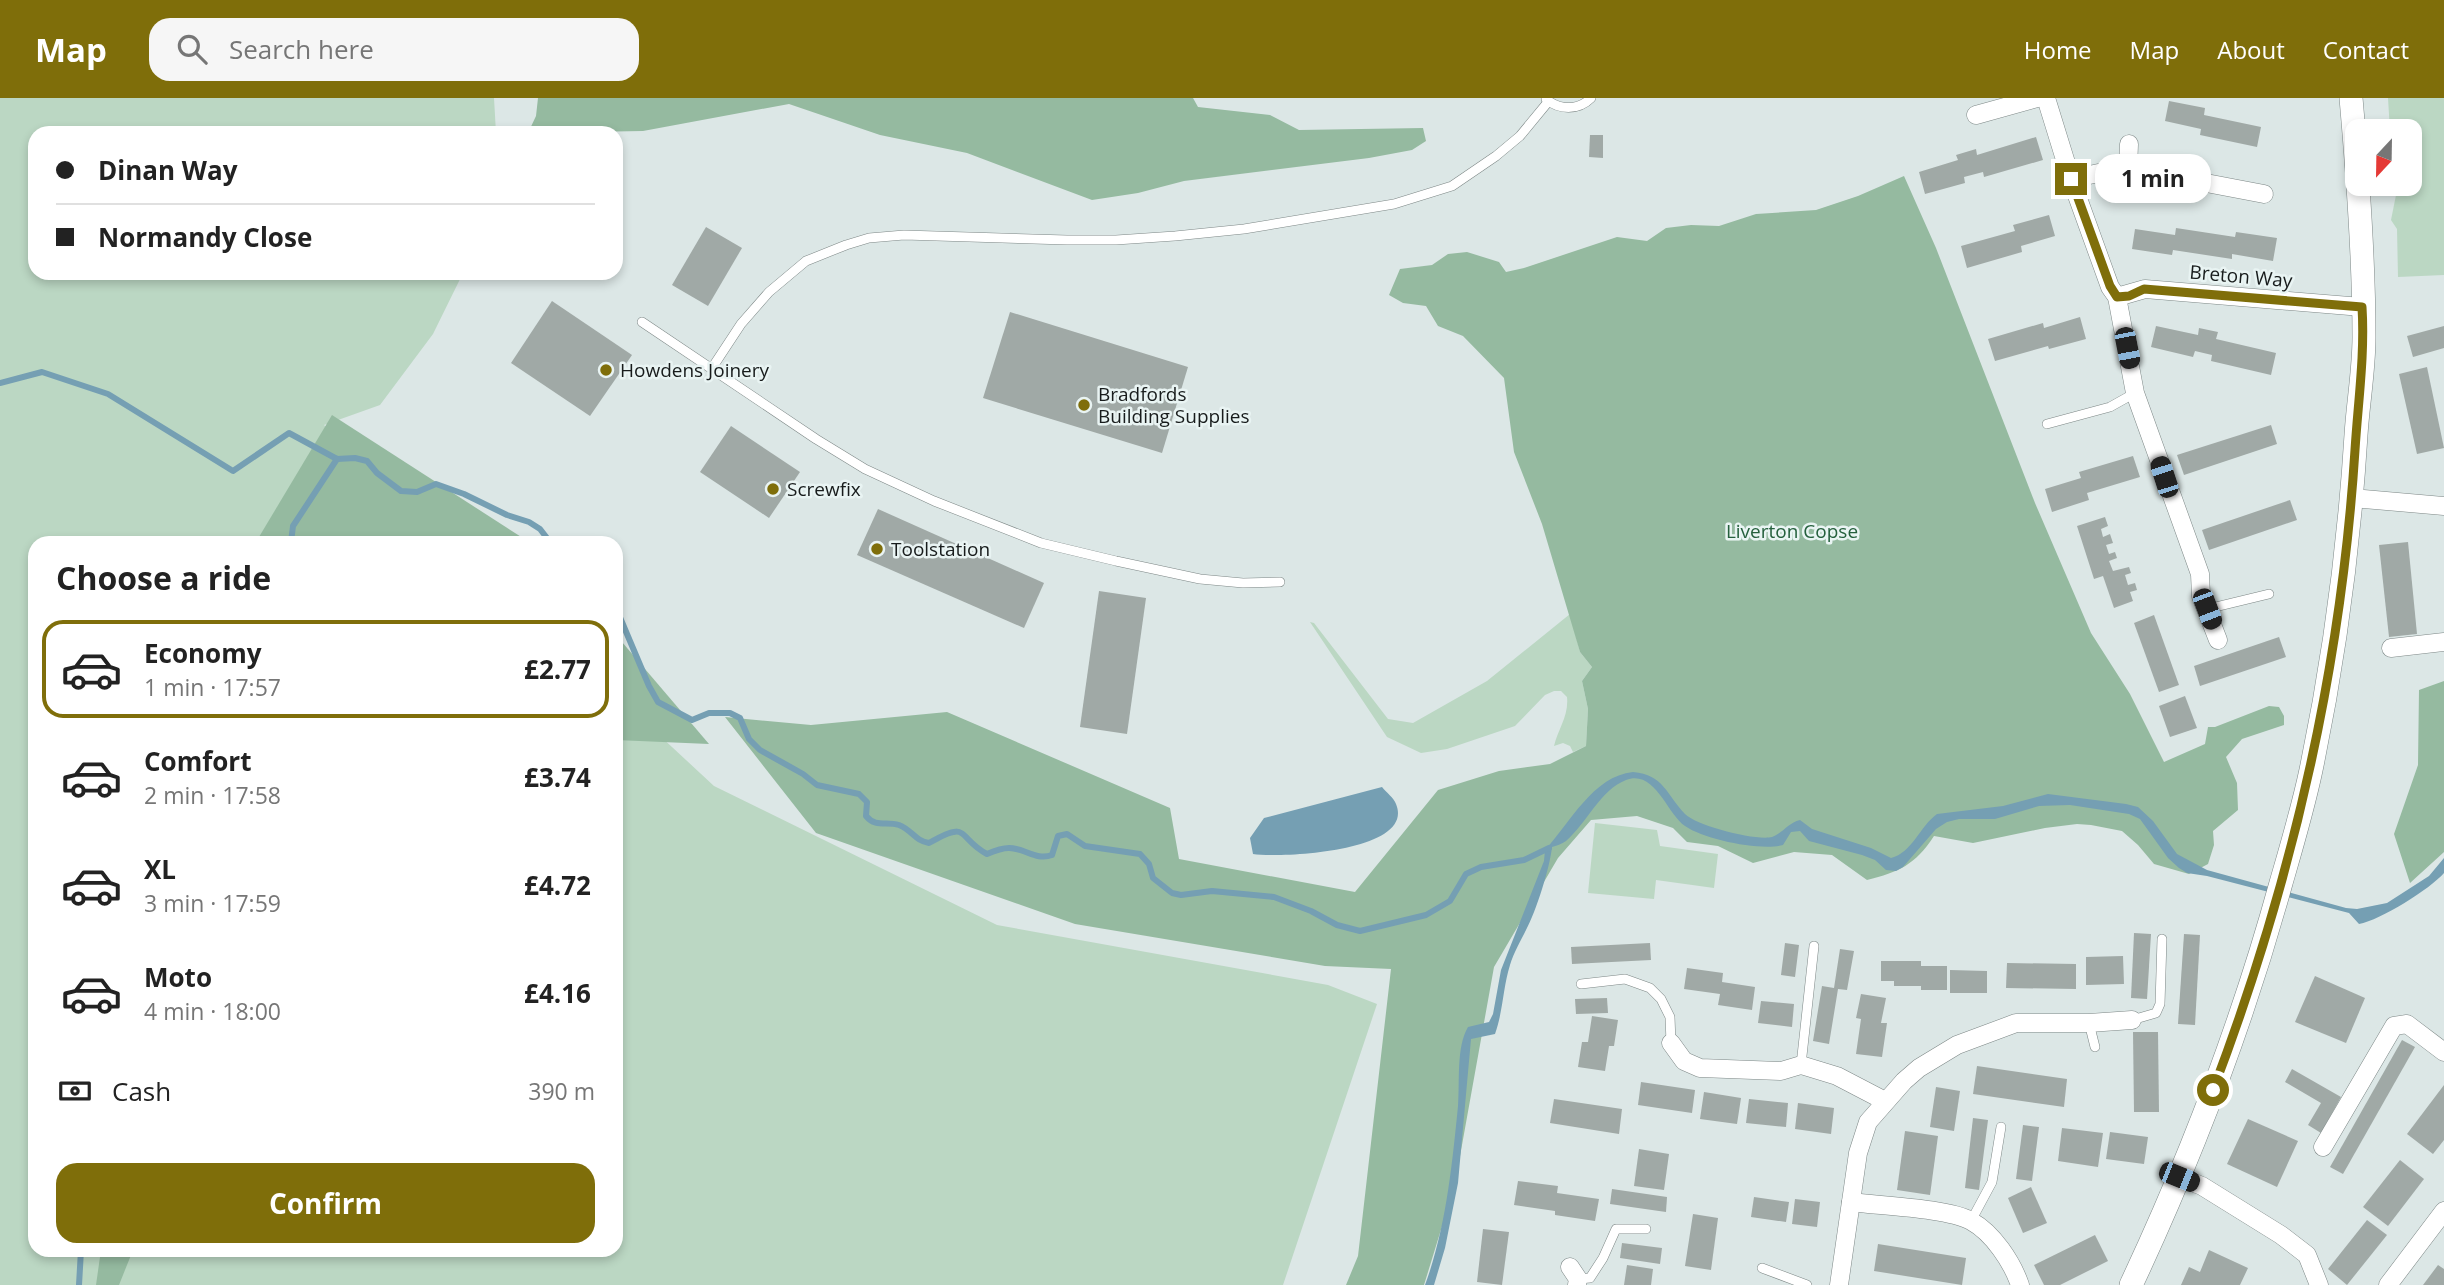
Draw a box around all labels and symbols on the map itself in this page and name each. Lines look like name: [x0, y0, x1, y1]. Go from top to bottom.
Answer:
north arrow: [2345, 119, 2422, 196]
callout: 1 min: [2096, 154, 2211, 204]
route end: [2055, 163, 2087, 195]
street label: Breton Way: [2189, 259, 2294, 293]
car: [2113, 325, 2142, 371]
place label: Howdens Joinery: [620, 357, 770, 383]
marker: Howdens Joinery: [598, 362, 614, 378]
place label: Bradfords Building Supplies: [1098, 381, 1249, 429]
marker: Bradfords Building Supplies: [1076, 397, 1092, 413]
car: [2148, 454, 2181, 500]
place label: Screwfix: [787, 476, 861, 502]
marker: Screwfix: [765, 481, 781, 497]
park label: Liverton Copse: [1726, 518, 1858, 544]
place label: Toolstation: [891, 536, 990, 562]
marker: Toolstation: [869, 541, 885, 557]
car: [2190, 586, 2225, 632]
route start: [2197, 1074, 2229, 1106]
car: [2156, 1159, 2203, 1195]

